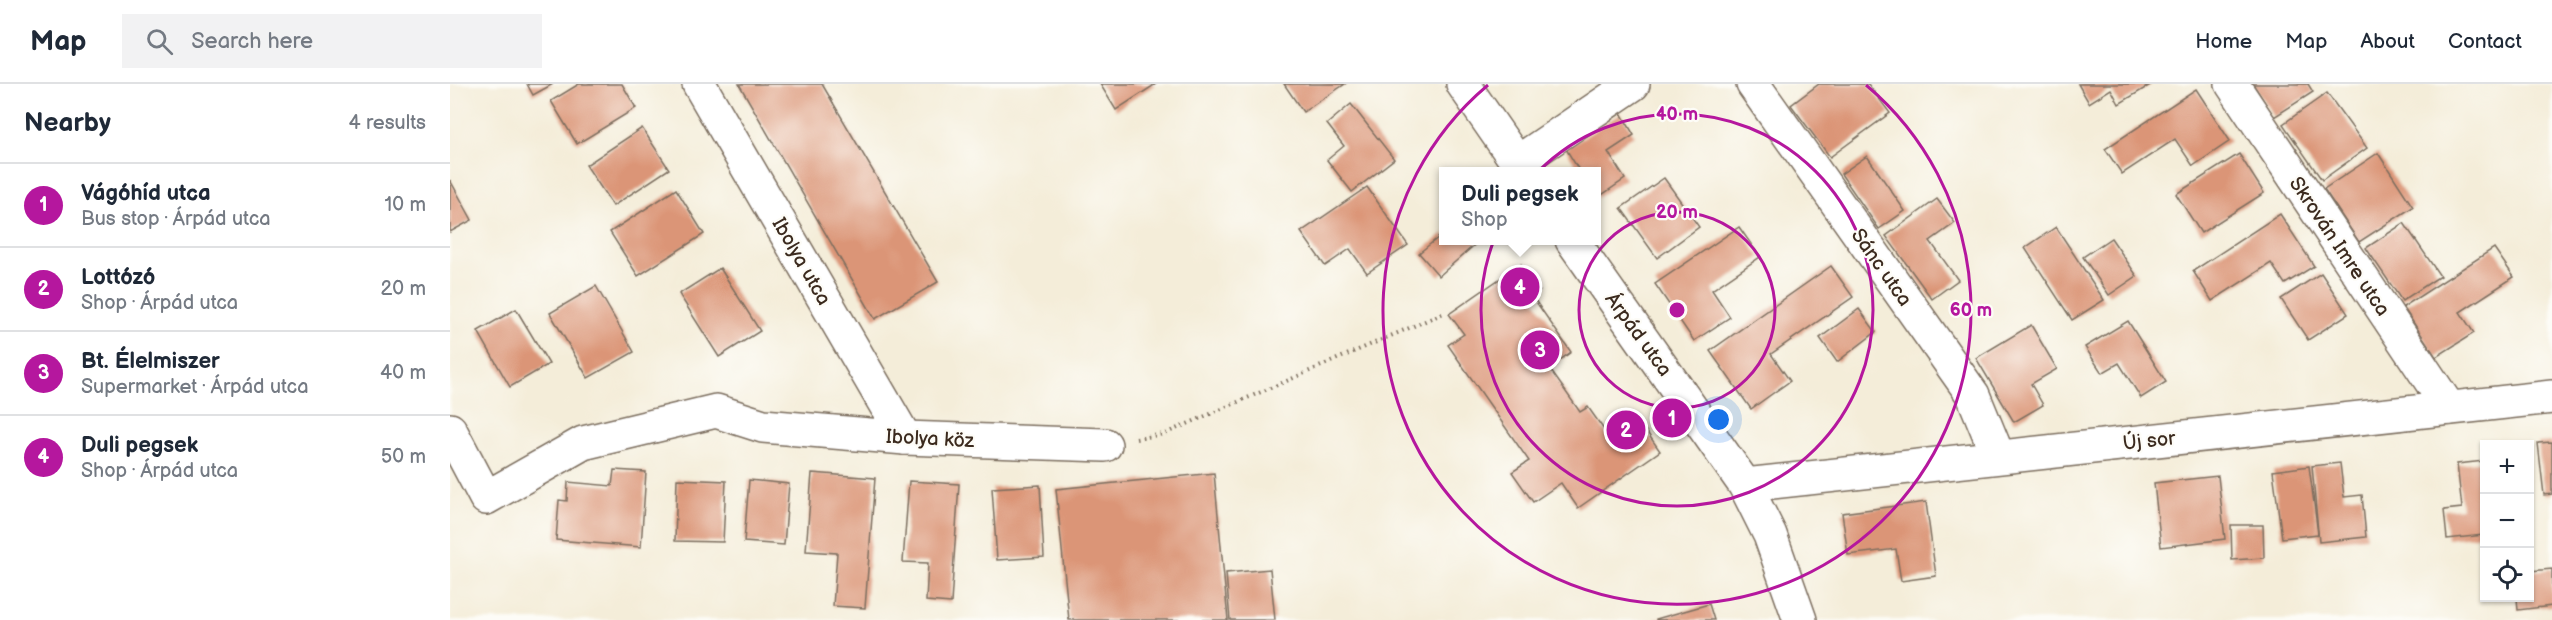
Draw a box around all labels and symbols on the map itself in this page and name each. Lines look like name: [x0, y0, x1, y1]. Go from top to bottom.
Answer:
text: 40 m: [1656, 104, 1698, 125]
street label: Skrován Imre utca: [2284, 172, 2395, 321]
text: 20 m: [1656, 202, 1698, 223]
street label: Ibolya utca: [766, 213, 836, 310]
street label: Sánc utca: [1846, 224, 1917, 311]
pin: 4: [1500, 264, 1540, 310]
street label: Árpád utca: [1600, 287, 1678, 381]
centre of rings: [1667, 300, 1687, 320]
text: 60 m: [1950, 300, 1992, 321]
pin: 3: [1520, 328, 1560, 372]
pin: 1: [1652, 396, 1692, 440]
your location: [1704, 405, 1733, 434]
pin: 2: [1606, 408, 1646, 452]
street label: Ibolya köz: [885, 425, 975, 453]
street label: Új sor: [2122, 425, 2177, 456]

